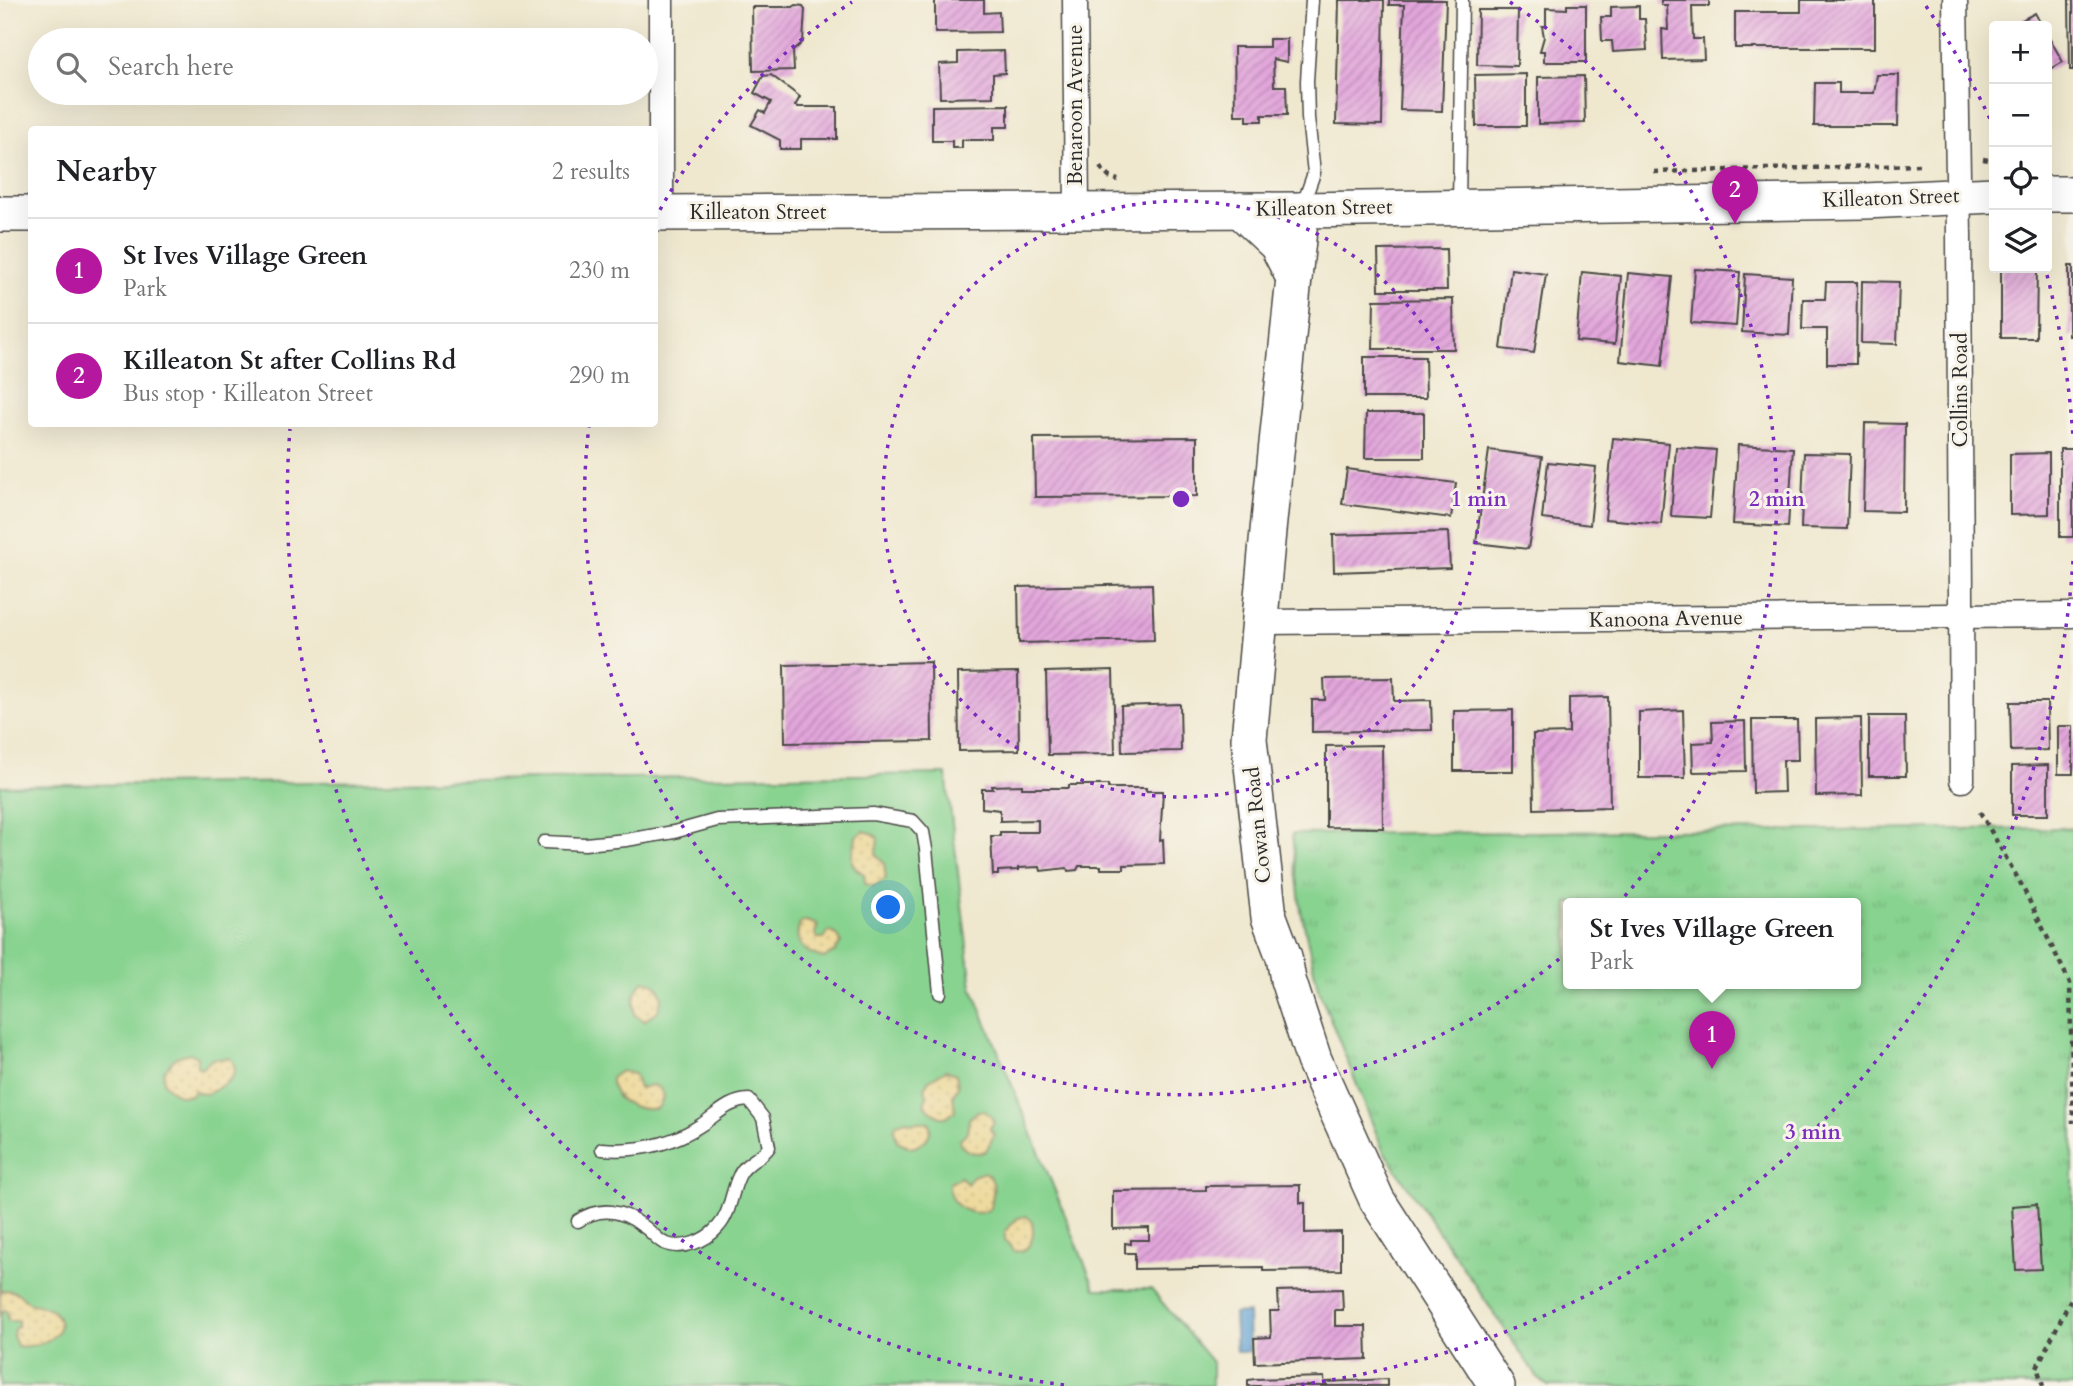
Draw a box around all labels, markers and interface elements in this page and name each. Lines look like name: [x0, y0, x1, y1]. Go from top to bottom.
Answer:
map controls: [1989, 21, 2052, 273]
button: +: [1989, 21, 2052, 84]
street label: Benaroon Avenue: [1061, 25, 1090, 185]
search box: [28, 28, 658, 105]
icon: search: [52, 48, 90, 86]
text: Search here: [108, 49, 234, 84]
button: −: [1989, 84, 2052, 147]
button: locate: [1989, 147, 2052, 210]
text: Nearby: [56, 151, 157, 192]
text: 2 results: [552, 156, 630, 187]
pin: 2: [1712, 166, 1758, 224]
street label: Killeaton Street: [1822, 181, 1960, 215]
street label: Killeaton Street: [1255, 192, 1393, 224]
street label: Killeaton Street: [690, 198, 827, 227]
button: layers: [1989, 210, 2052, 273]
text: St Ives Village Green: [123, 238, 367, 273]
text: 1: [73, 255, 85, 286]
text: 230 m: [569, 255, 630, 286]
text: Park: [123, 273, 167, 304]
street label: Collins Road: [1946, 333, 1975, 447]
text: Killeaton St after Collins Rd: [123, 343, 456, 378]
text: 2: [73, 360, 85, 391]
text: 290 m: [569, 360, 630, 391]
text: Bus stop · Killeaton Street: [123, 378, 373, 409]
text: 1 min: [1451, 485, 1507, 514]
text: 2 min: [1749, 485, 1805, 514]
centre of rings: [1169, 487, 1193, 511]
street label: Kanoona Avenue: [1589, 603, 1743, 635]
street label: Cowan Road: [1237, 765, 1279, 885]
your location: [871, 890, 905, 924]
popup: [1563, 898, 1861, 989]
text: St Ives Village Green: [1590, 911, 1834, 946]
text: Park: [1590, 946, 1634, 977]
pin: 1: [1689, 1011, 1735, 1069]
text: 3 min: [1785, 1118, 1841, 1147]

